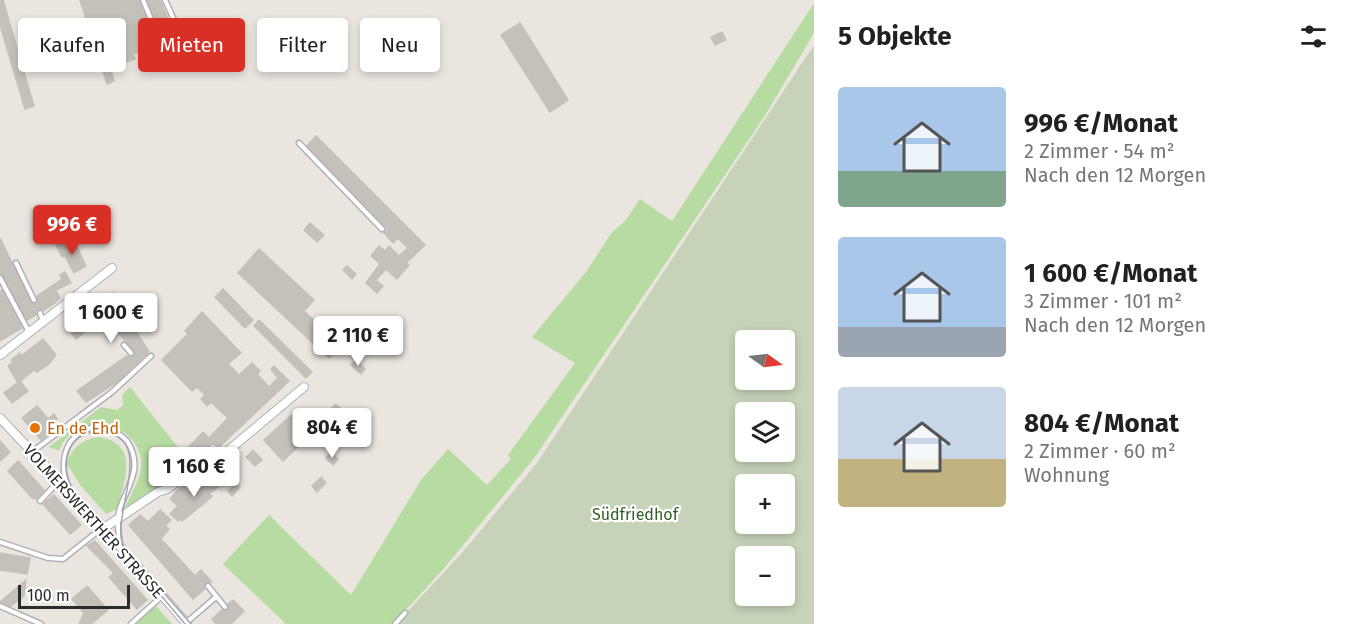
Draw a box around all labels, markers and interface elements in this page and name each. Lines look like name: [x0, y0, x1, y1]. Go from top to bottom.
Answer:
chip: Kaufen: [18, 18, 126, 72]
chip: Mieten: [138, 18, 245, 72]
chip: Filter: [257, 18, 348, 72]
chip: Neu: [360, 18, 440, 72]
icon: filters: [1297, 20, 1330, 53]
text: 5 Objekte: [838, 21, 952, 52]
text: 996 €/Monat: [1024, 108, 1178, 139]
icon: home: [886, 111, 958, 183]
text: 2 Zimmer · 54 m²: [1024, 139, 1175, 163]
text: Nach den 12 Morgen: [1024, 163, 1206, 187]
pin: 996 €: [30, 205, 114, 256]
text: 996 €: [47, 212, 97, 236]
text: 1 600 €/Monat: [1024, 258, 1197, 289]
icon: home: [886, 261, 958, 333]
text: 3 Zimmer · 101 m²: [1024, 289, 1182, 313]
pin: 1 600 €: [56, 293, 166, 344]
text: 1 600 €: [78, 300, 144, 324]
text: Nach den 12 Morgen: [1024, 313, 1206, 337]
pin: 2 110 €: [303, 316, 413, 367]
text: 2 110 €: [327, 323, 389, 347]
north arrow: [735, 330, 795, 390]
map controls: [735, 330, 795, 606]
button: layers: [735, 402, 795, 462]
pin: 804 €: [290, 408, 374, 459]
text: 804 €/Monat: [1024, 408, 1179, 439]
icon: home: [886, 411, 958, 483]
text: 804 €: [306, 415, 358, 439]
place label: En de Ehd: [47, 419, 119, 438]
marker: En de Ehd: [28, 421, 42, 435]
text: 2 Zimmer · 60 m²: [1024, 439, 1176, 463]
street label: VOLMERSWERTHER STRASSE: [19, 440, 168, 602]
pin: 1 160 €: [139, 447, 249, 498]
text: 1 160 €: [163, 454, 225, 478]
text: Wohnung: [1024, 463, 1109, 487]
button: +: [735, 474, 795, 534]
park label: Südfriedhof: [592, 505, 680, 524]
button: −: [735, 546, 795, 606]
scale bar: [18, 582, 130, 610]
text: 100 m: [27, 586, 70, 605]

